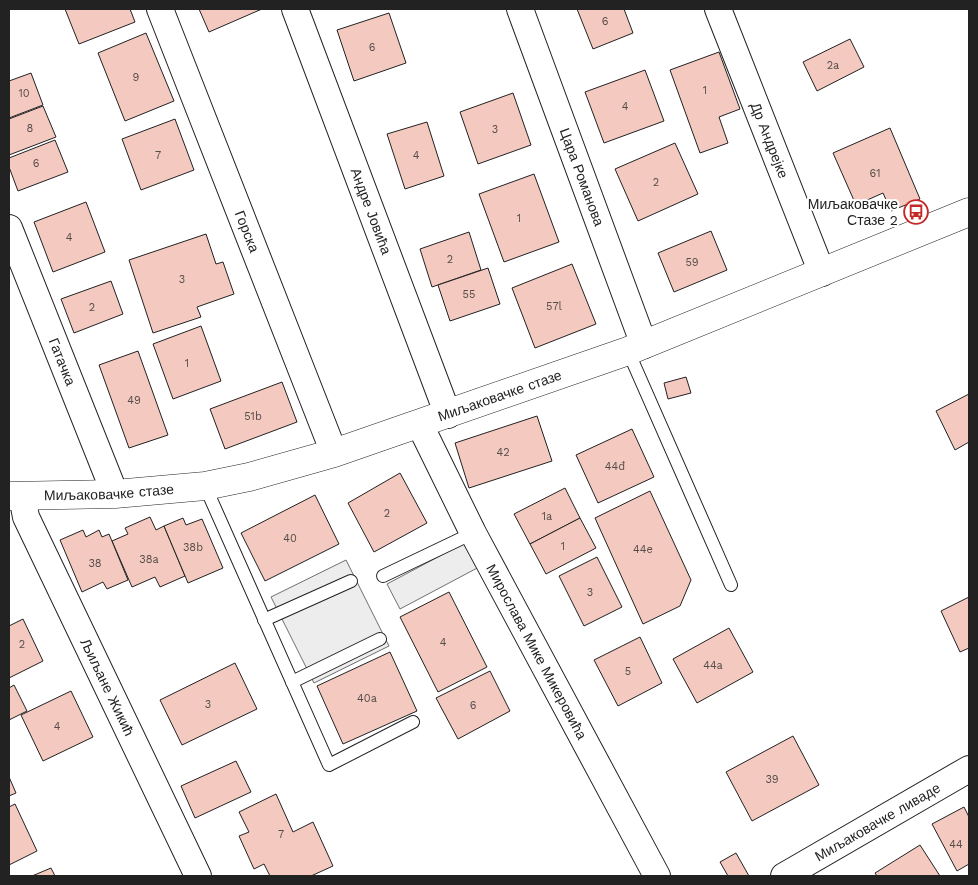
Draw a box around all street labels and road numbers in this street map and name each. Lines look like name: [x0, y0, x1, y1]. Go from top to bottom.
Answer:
street label: Др Андрејке: [748, 100, 792, 181]
street label: Цара Романова: [557, 126, 607, 228]
street label: Андре Јовића: [348, 166, 395, 257]
street label: Горска: [232, 208, 263, 255]
street label: Гатачка: [46, 336, 79, 388]
street label: Миљаковачке стазе: [436, 367, 564, 424]
street label: Миљаковачке стазе: [44, 481, 175, 503]
street label: Мирослава Мике Микеровића: [483, 561, 590, 742]
street label: Љиљане Жикић: [77, 636, 138, 738]
street label: Миљаковачке ливаде: [812, 779, 943, 864]

